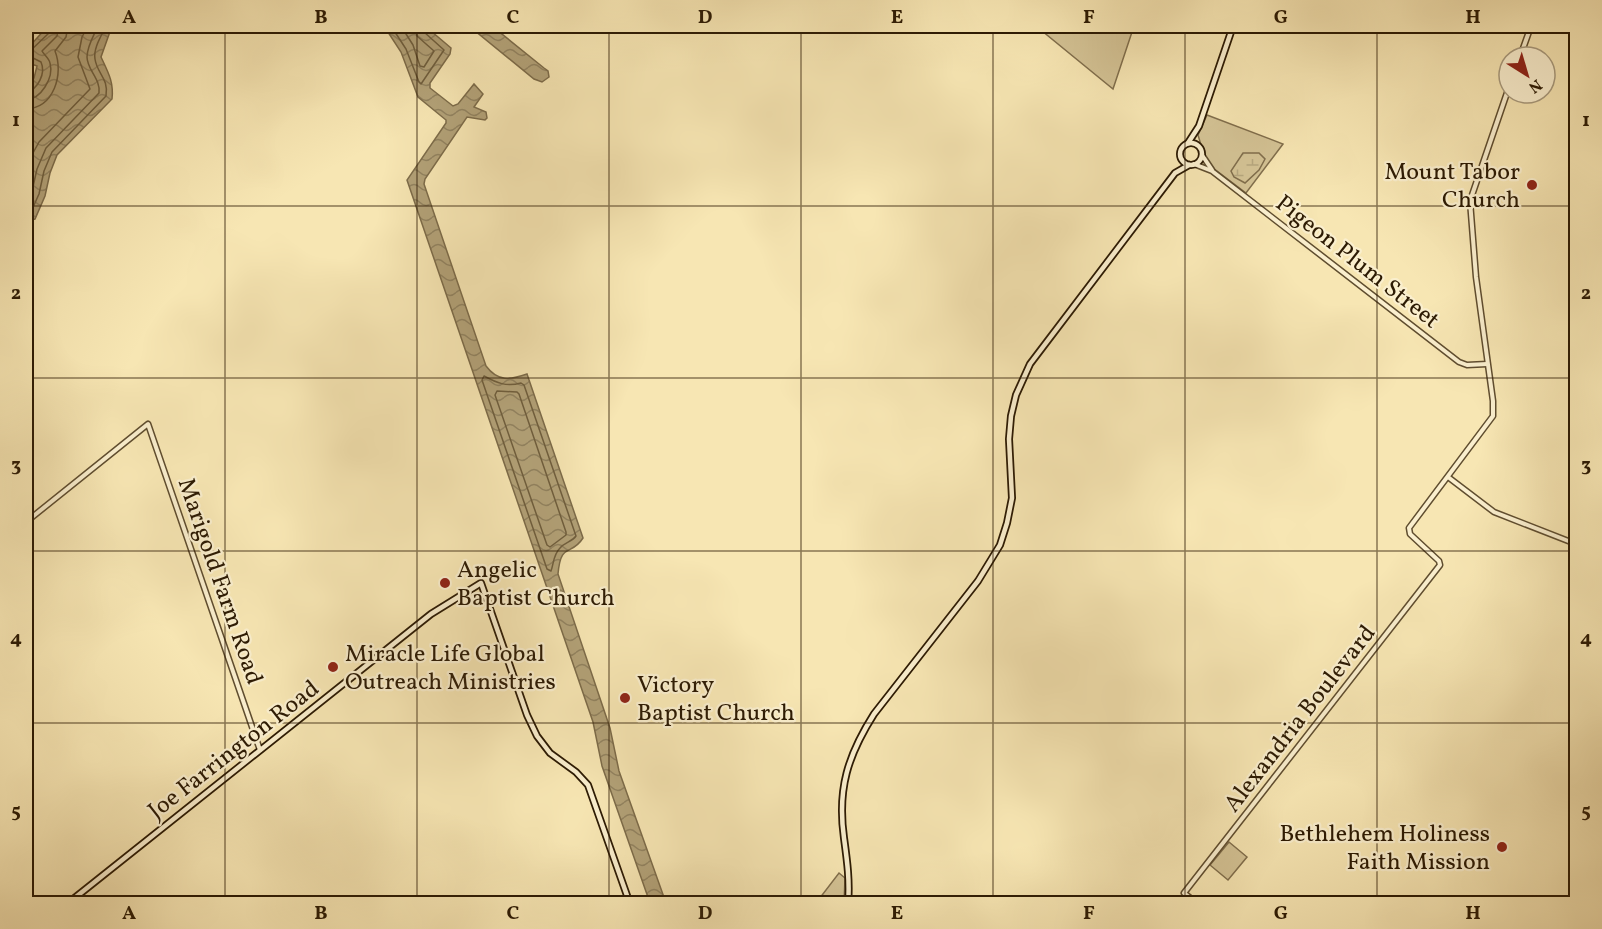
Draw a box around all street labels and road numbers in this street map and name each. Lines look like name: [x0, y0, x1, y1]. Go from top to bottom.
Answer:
street label: Pigeon Plum Street: [1267, 188, 1446, 338]
street label: Marigold Farm Road: [168, 474, 270, 689]
street label: Alexandria Boulevard: [1217, 618, 1385, 820]
street label: Joe Farrington Road: [141, 673, 327, 828]

